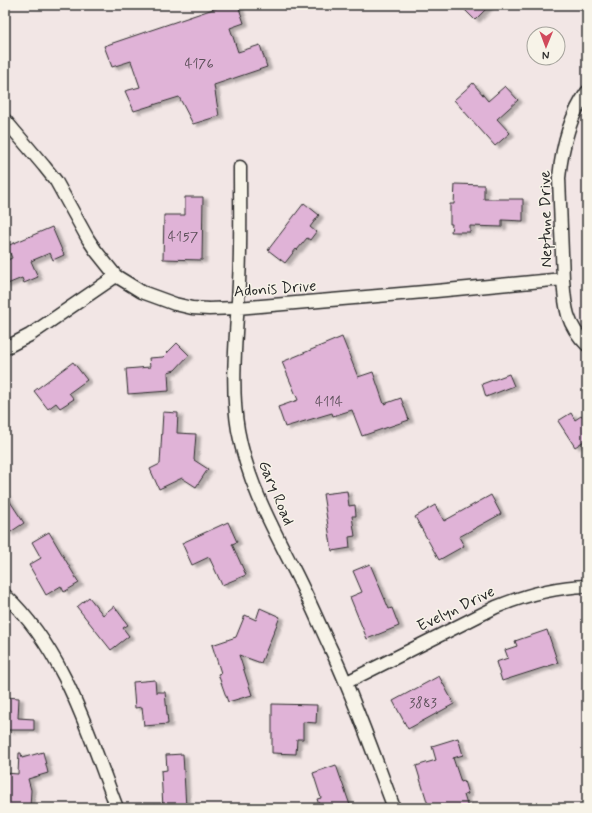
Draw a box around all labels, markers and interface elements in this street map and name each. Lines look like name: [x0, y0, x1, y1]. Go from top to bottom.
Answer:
north arrow: [526, 26, 566, 66]
text: N: [542, 48, 550, 62]
house number: 4176: [184, 55, 214, 73]
street label: Neptune Drive: [535, 170, 557, 268]
house number: 4157: [168, 228, 199, 246]
street label: Adonis Drive: [233, 276, 317, 302]
house number: 4114: [315, 393, 343, 411]
street label: Gary Road: [253, 457, 299, 529]
street label: Evelyn Drive: [414, 581, 498, 637]
house number: 3883: [409, 694, 437, 712]

